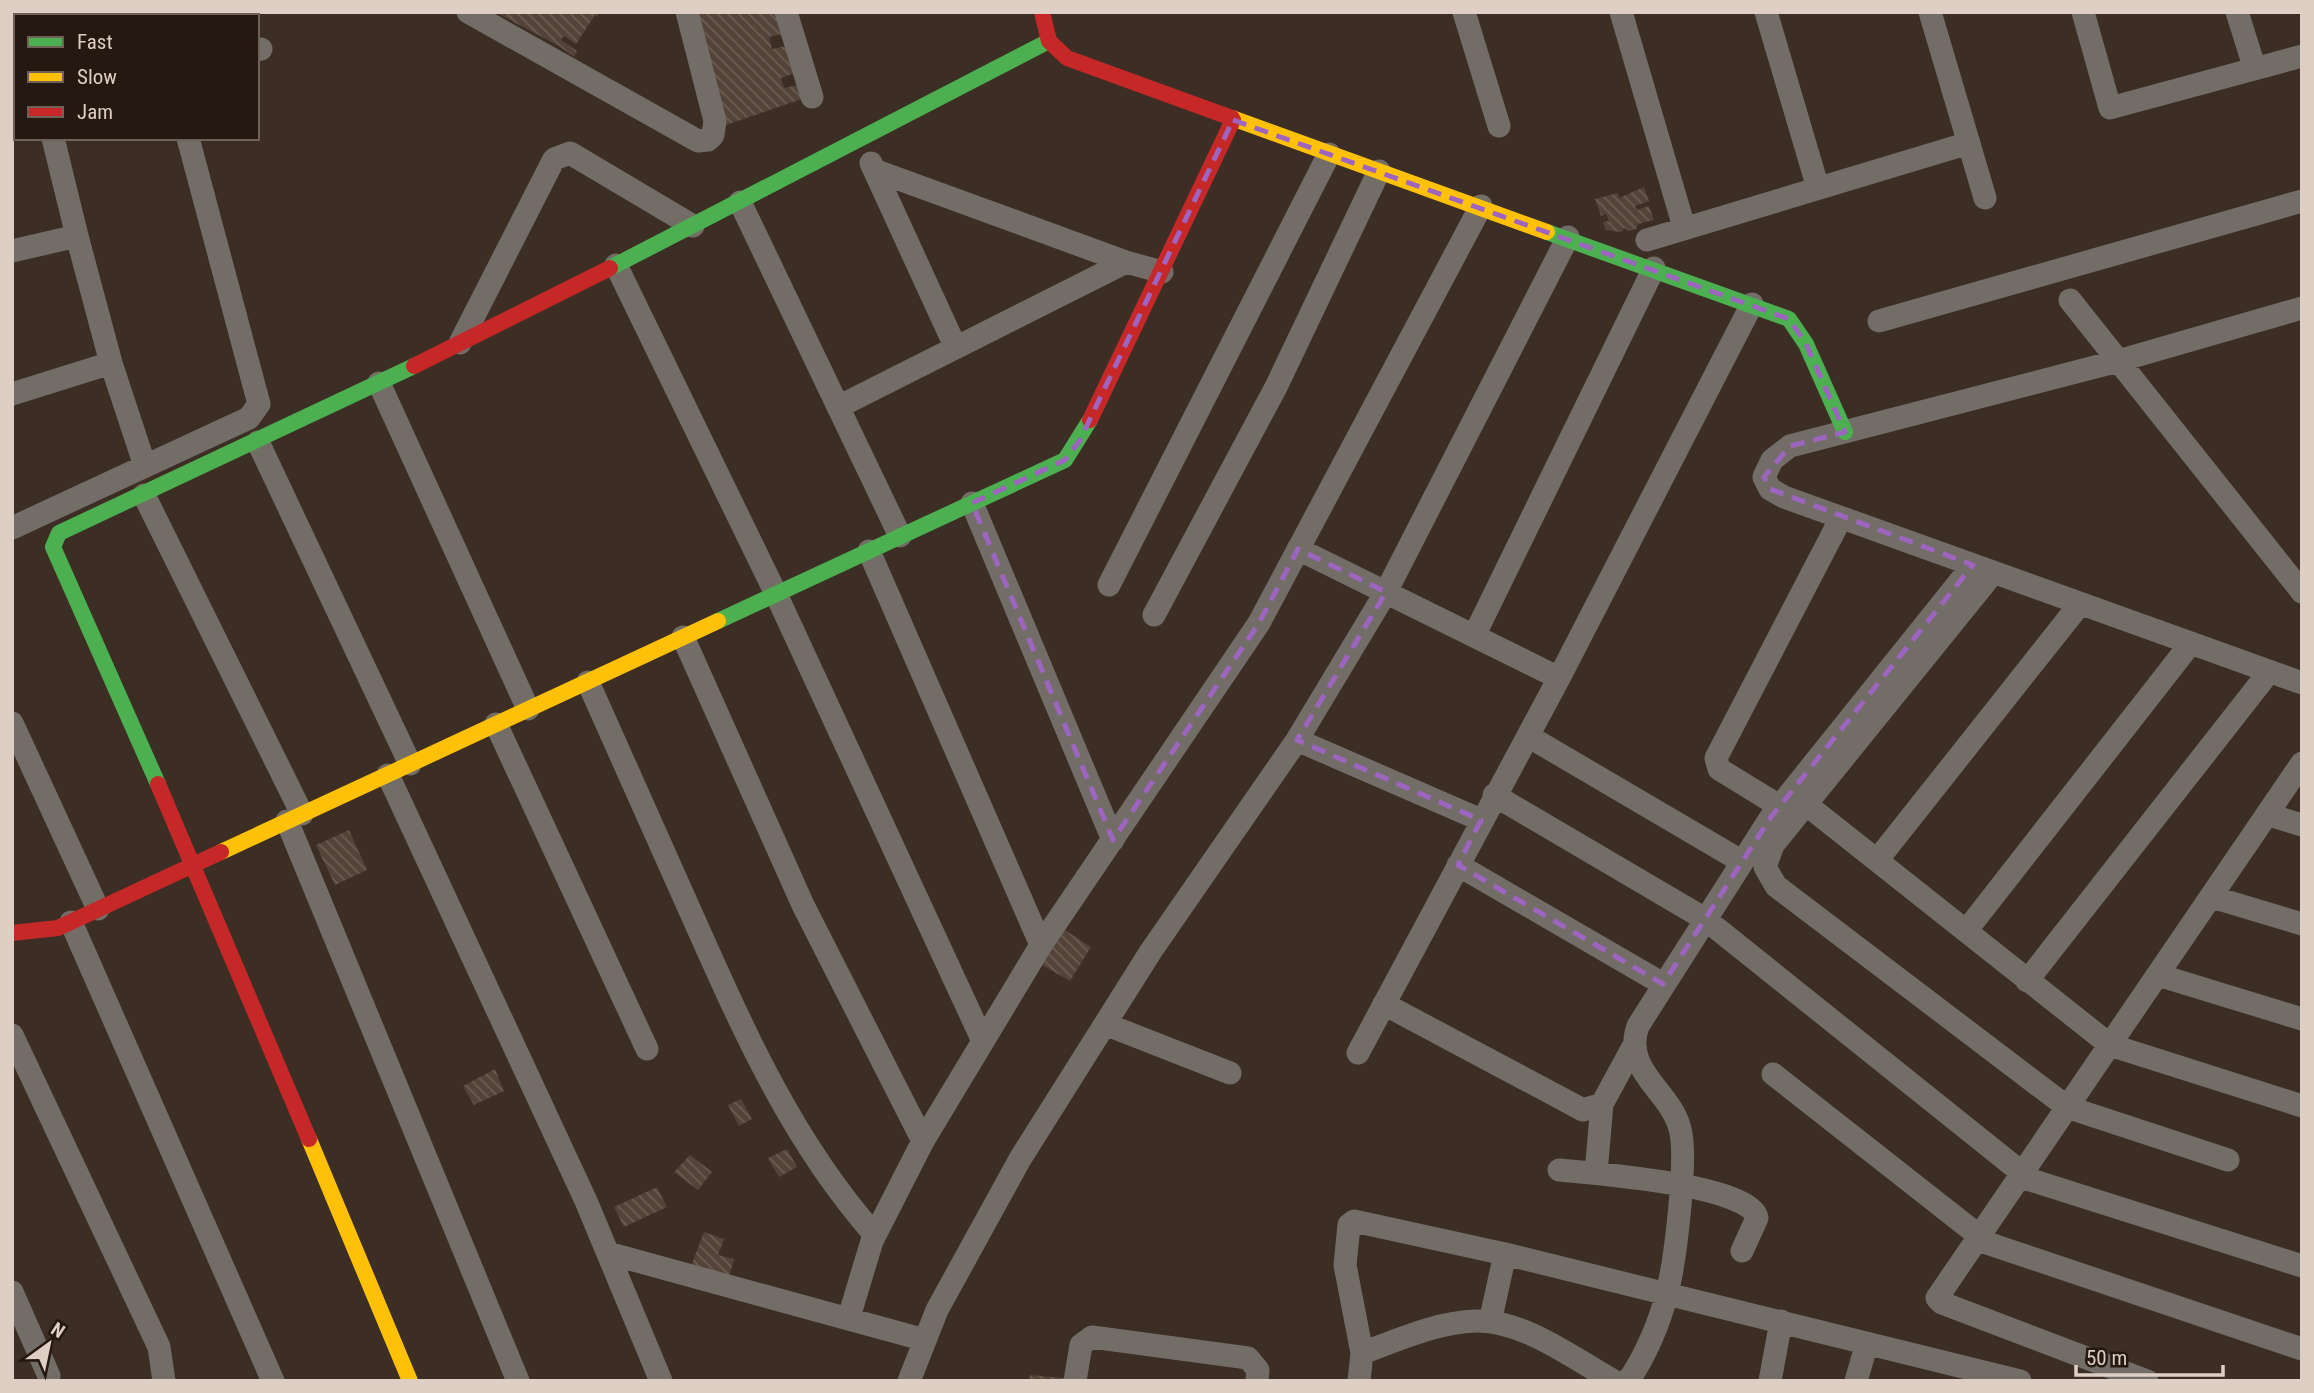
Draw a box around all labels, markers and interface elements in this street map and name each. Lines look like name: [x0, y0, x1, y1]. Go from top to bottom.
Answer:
legend: [14, 14, 259, 140]
text: Fast: [77, 30, 113, 54]
text: Slow: [77, 65, 117, 89]
text: Jam: [77, 100, 113, 124]
north arrow: [14, 1309, 84, 1379]
text: N: [47, 1317, 69, 1343]
scale bar: [2076, 1334, 2223, 1378]
text: 50 m: [2086, 1346, 2127, 1370]

